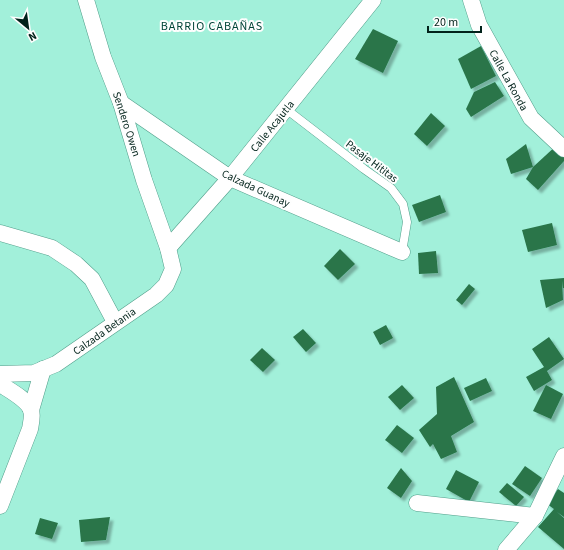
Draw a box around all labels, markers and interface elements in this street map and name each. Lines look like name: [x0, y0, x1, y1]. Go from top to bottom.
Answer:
north arrow: [8, 8, 48, 48]
scale bar: [428, 8, 481, 34]
text: 20 m: [434, 14, 458, 31]
district label: BARRIO CABAÑAS: [161, 18, 263, 35]
text: N: [26, 28, 39, 45]
street label: Calle La Ronda: [486, 47, 532, 114]
street label: Sendero Owen: [109, 90, 144, 159]
street label: Calle Acajutla: [247, 97, 298, 155]
street label: Pasaje Hititas: [343, 137, 401, 186]
street label: Calzada Guanay: [219, 166, 292, 211]
street label: Calzada Betania: [70, 304, 139, 359]

